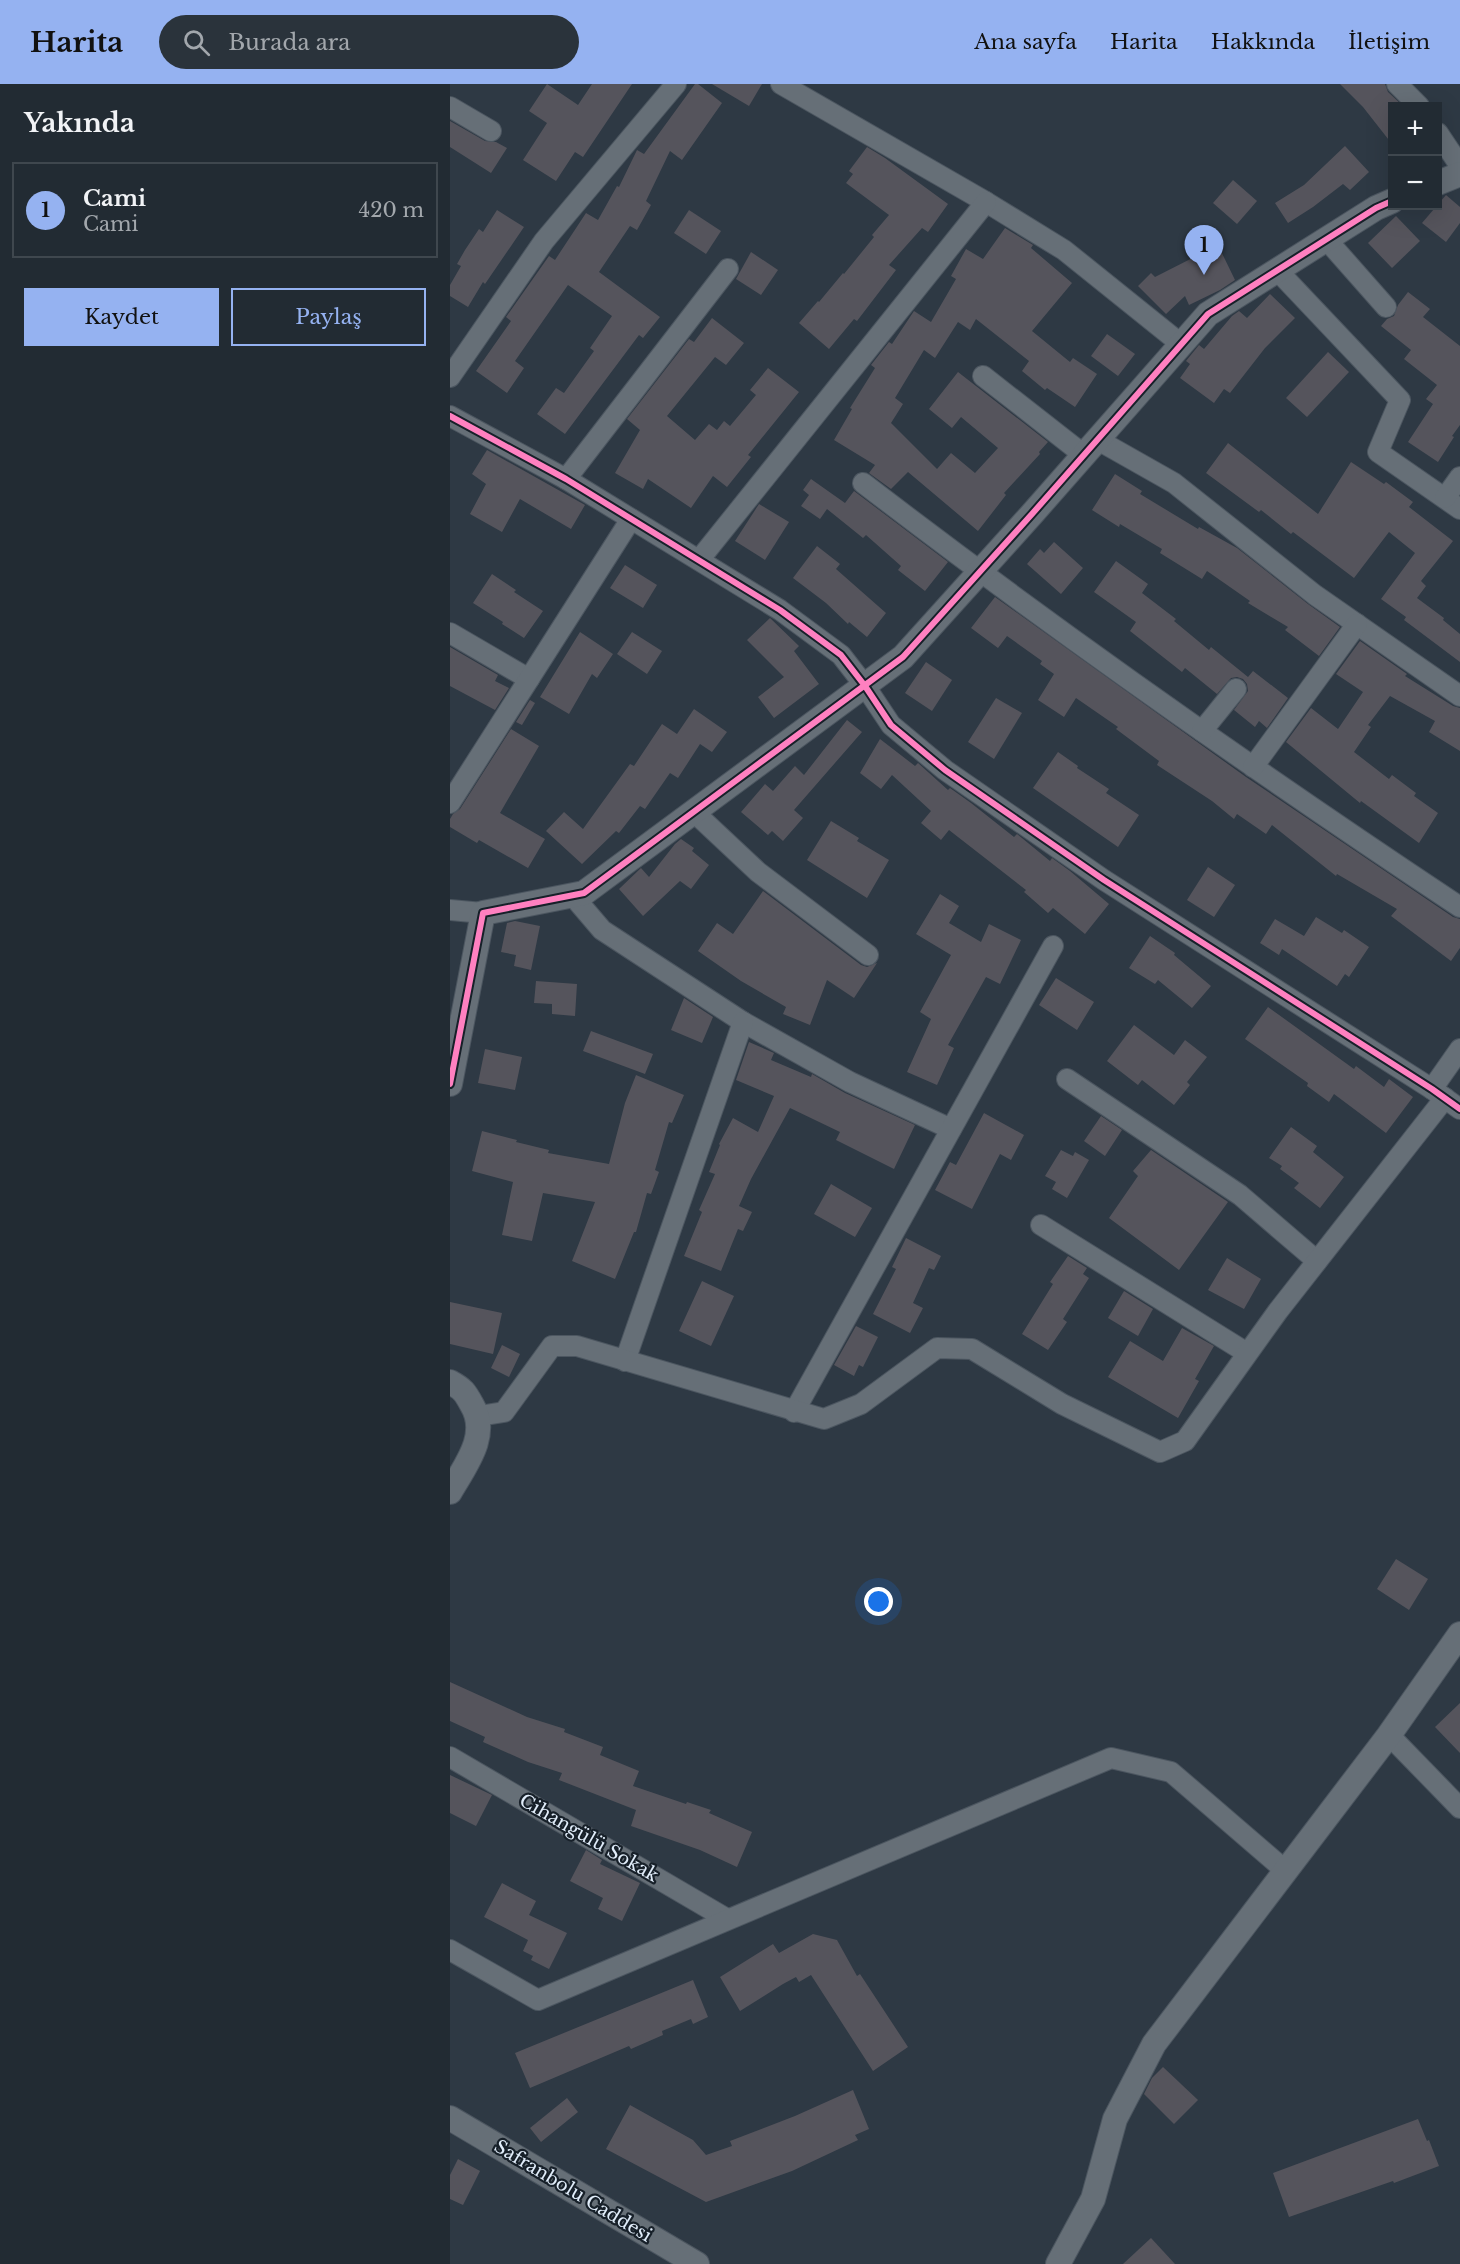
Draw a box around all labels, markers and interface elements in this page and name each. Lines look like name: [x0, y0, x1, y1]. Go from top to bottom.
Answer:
search box: [159, 15, 579, 69]
text: Harita: [30, 25, 123, 60]
icon: search: [180, 26, 213, 59]
text: Burada ara: [228, 29, 351, 56]
text: Ana sayfa: [974, 29, 1077, 55]
text: Harita: [1110, 29, 1178, 55]
text: Hakkında: [1211, 29, 1315, 55]
text: İletişim: [1348, 29, 1430, 55]
map controls: [1388, 102, 1442, 210]
button: +: [1388, 102, 1442, 156]
text: Yakında: [24, 107, 135, 139]
button: −: [1388, 156, 1442, 210]
text: Cami: [83, 185, 146, 212]
text: 1: [41, 198, 50, 222]
text: 420 m: [359, 198, 424, 222]
text: Cami: [83, 212, 138, 236]
pin: 1: [1184, 226, 1224, 275]
button: Kaydet: [24, 288, 219, 346]
button: Paylaş: [231, 288, 426, 346]
your location: [864, 1587, 893, 1616]
street label: Cihangülü Sokak: [516, 1789, 662, 1887]
street label: Safranbolu Caddesi: [490, 2135, 656, 2247]

